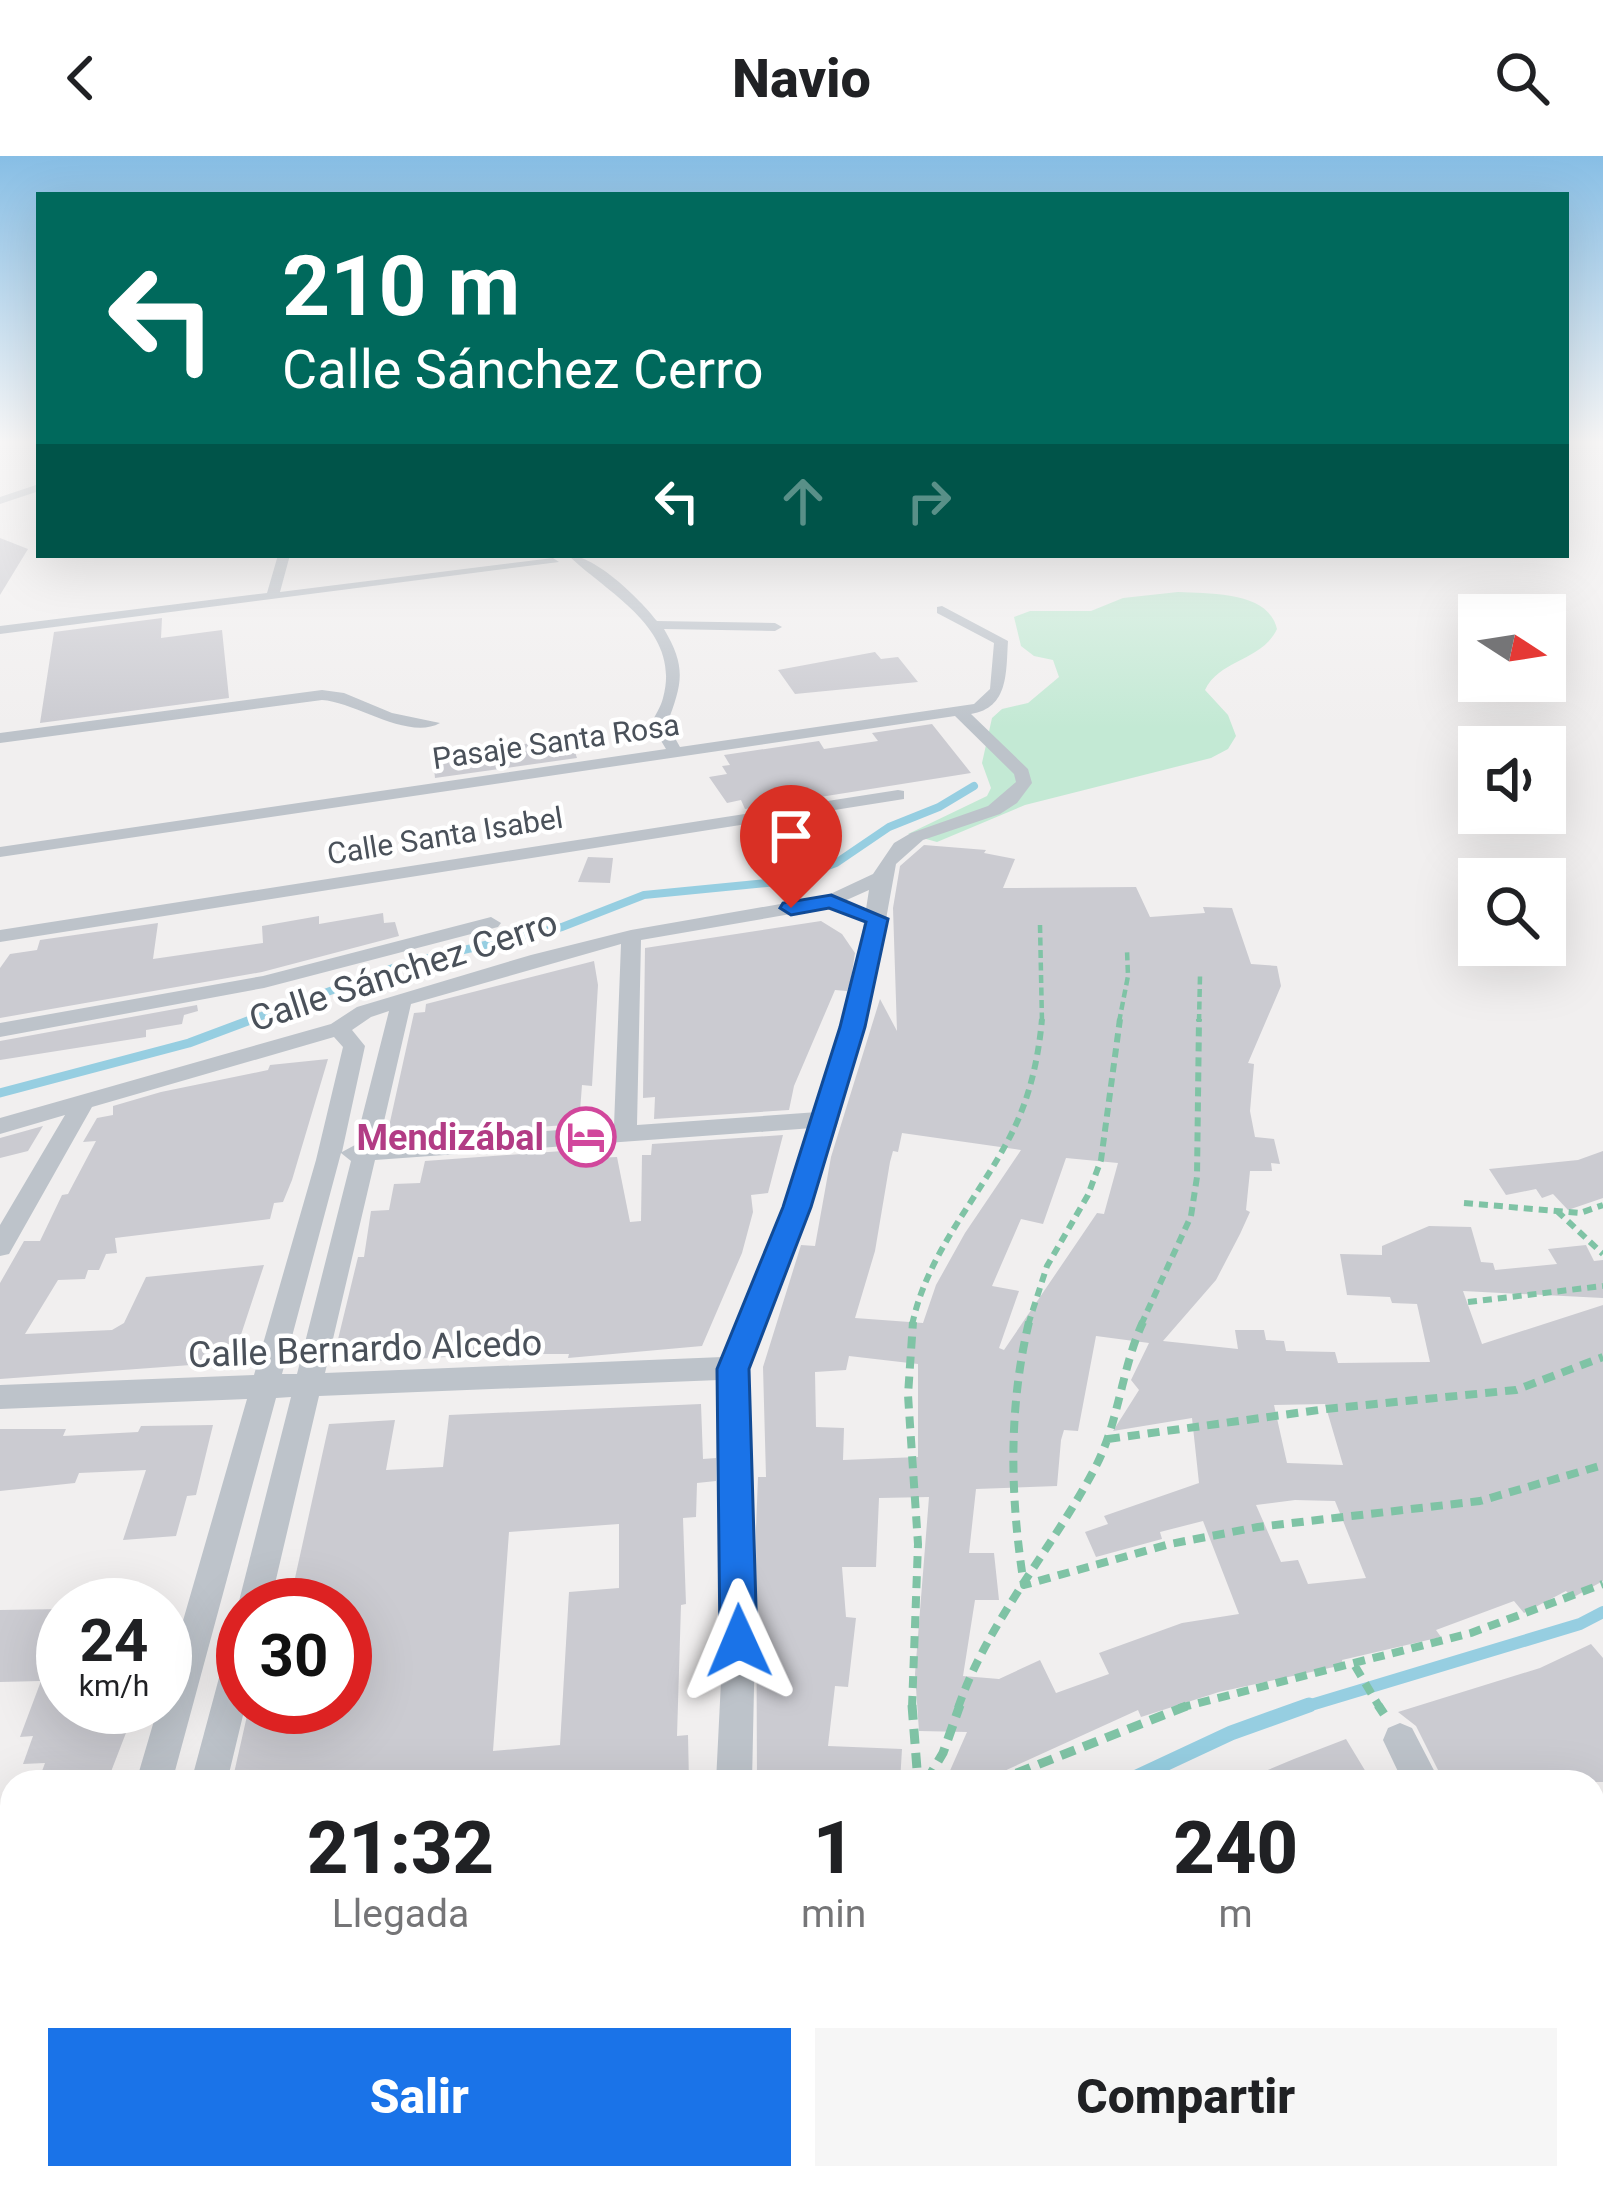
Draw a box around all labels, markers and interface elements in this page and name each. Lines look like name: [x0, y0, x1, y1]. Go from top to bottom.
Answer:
icon: back: [48, 45, 114, 111]
icon: search: [1489, 45, 1555, 111]
text: Navio: [732, 47, 871, 110]
text: 210 m: [282, 237, 520, 336]
icon: left: [84, 240, 240, 396]
text: Calle Sánchez Cerro: [282, 338, 764, 401]
icon: left: [644, 468, 710, 534]
icon: ahead: [770, 468, 836, 534]
icon: right: [896, 468, 962, 534]
north arrow: [1458, 594, 1566, 702]
map controls: [1458, 594, 1566, 966]
street label: Pasaje Santa Rosa: [430, 707, 682, 776]
button: sound: [1458, 726, 1566, 834]
pin: [740, 785, 842, 908]
street label: Calle Santa Isabel: [325, 800, 565, 871]
icon: arrive: [758, 803, 824, 869]
button: search: [1458, 858, 1566, 966]
street label: Calle Sánchez Cerro: [244, 901, 562, 1041]
hotel icon: Mendizábal: [555, 1106, 617, 1168]
place label: Mendizábal: [356, 1117, 544, 1159]
street label: Calle Bernardo Alcedo: [187, 1322, 543, 1376]
speed limit sign: 30: [216, 1578, 372, 1734]
position arrow: [676, 1578, 802, 1704]
text: 24: [80, 1605, 148, 1676]
text: km/h: [79, 1668, 149, 1703]
text: 21:32: [307, 1806, 494, 1891]
text: 1: [813, 1806, 854, 1891]
text: 240: [1173, 1806, 1298, 1891]
text: Llegada: [332, 1891, 469, 1937]
text: min: [801, 1891, 866, 1937]
text: m: [1219, 1891, 1253, 1937]
button: Salir: [48, 2028, 791, 2166]
button: Compartir: [815, 2028, 1557, 2166]

